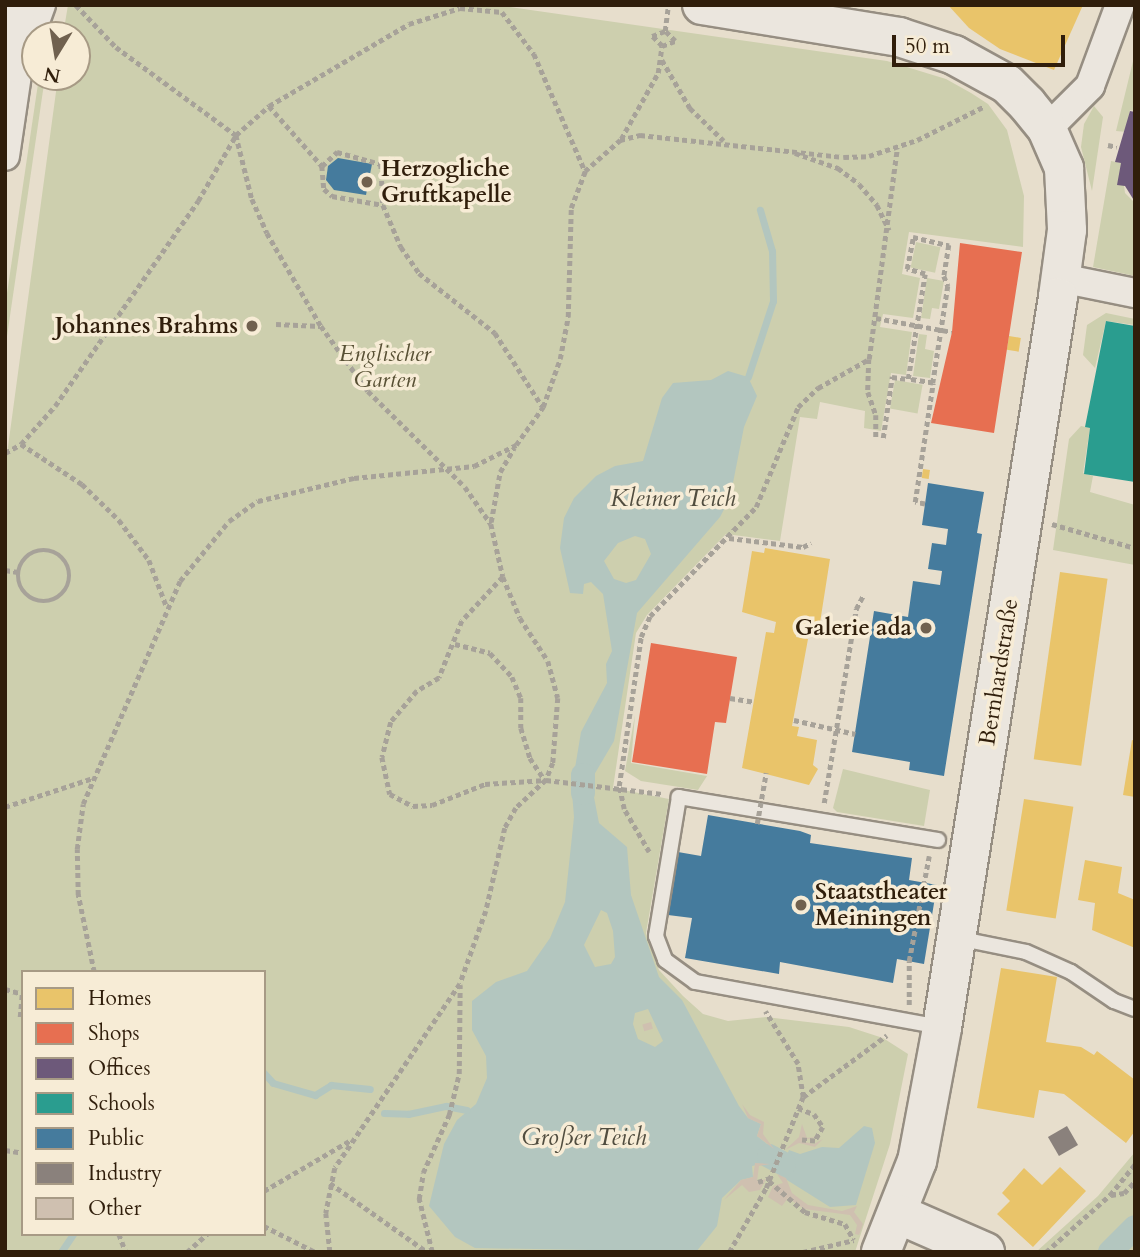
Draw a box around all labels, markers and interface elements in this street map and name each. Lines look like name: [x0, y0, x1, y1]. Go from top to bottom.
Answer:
north arrow: [21, 21, 91, 91]
scale bar: [895, 21, 1068, 65]
text: 50 m: [905, 32, 950, 61]
text: N: [42, 60, 63, 89]
place label: Herzogliche Gruftkapelle: [381, 155, 512, 209]
marker: Herzogliche Gruftkapelle: [359, 174, 375, 190]
place label: Johannes Brahms: [55, 312, 238, 340]
marker: Johannes Brahms: [244, 318, 260, 334]
park label: Englischer Garten: [339, 340, 431, 394]
water label: Kleiner Teich: [610, 485, 736, 513]
street label: Bernhardstraße: [974, 597, 1024, 747]
place label: Galerie ada: [795, 614, 912, 642]
marker: Galerie ada: [918, 620, 934, 636]
place label: Staatstheater Meiningen: [815, 878, 948, 932]
marker: Staatstheater Meiningen: [793, 897, 809, 913]
legend: [21, 970, 266, 1236]
text: Homes: [88, 984, 151, 1013]
text: Shops: [88, 1019, 140, 1048]
text: Offices: [88, 1054, 150, 1083]
text: Schools: [88, 1089, 155, 1118]
text: Public: [88, 1124, 144, 1153]
water label: Großer Teich: [522, 1124, 646, 1152]
text: Industry: [88, 1159, 162, 1188]
text: Other: [88, 1194, 142, 1223]

